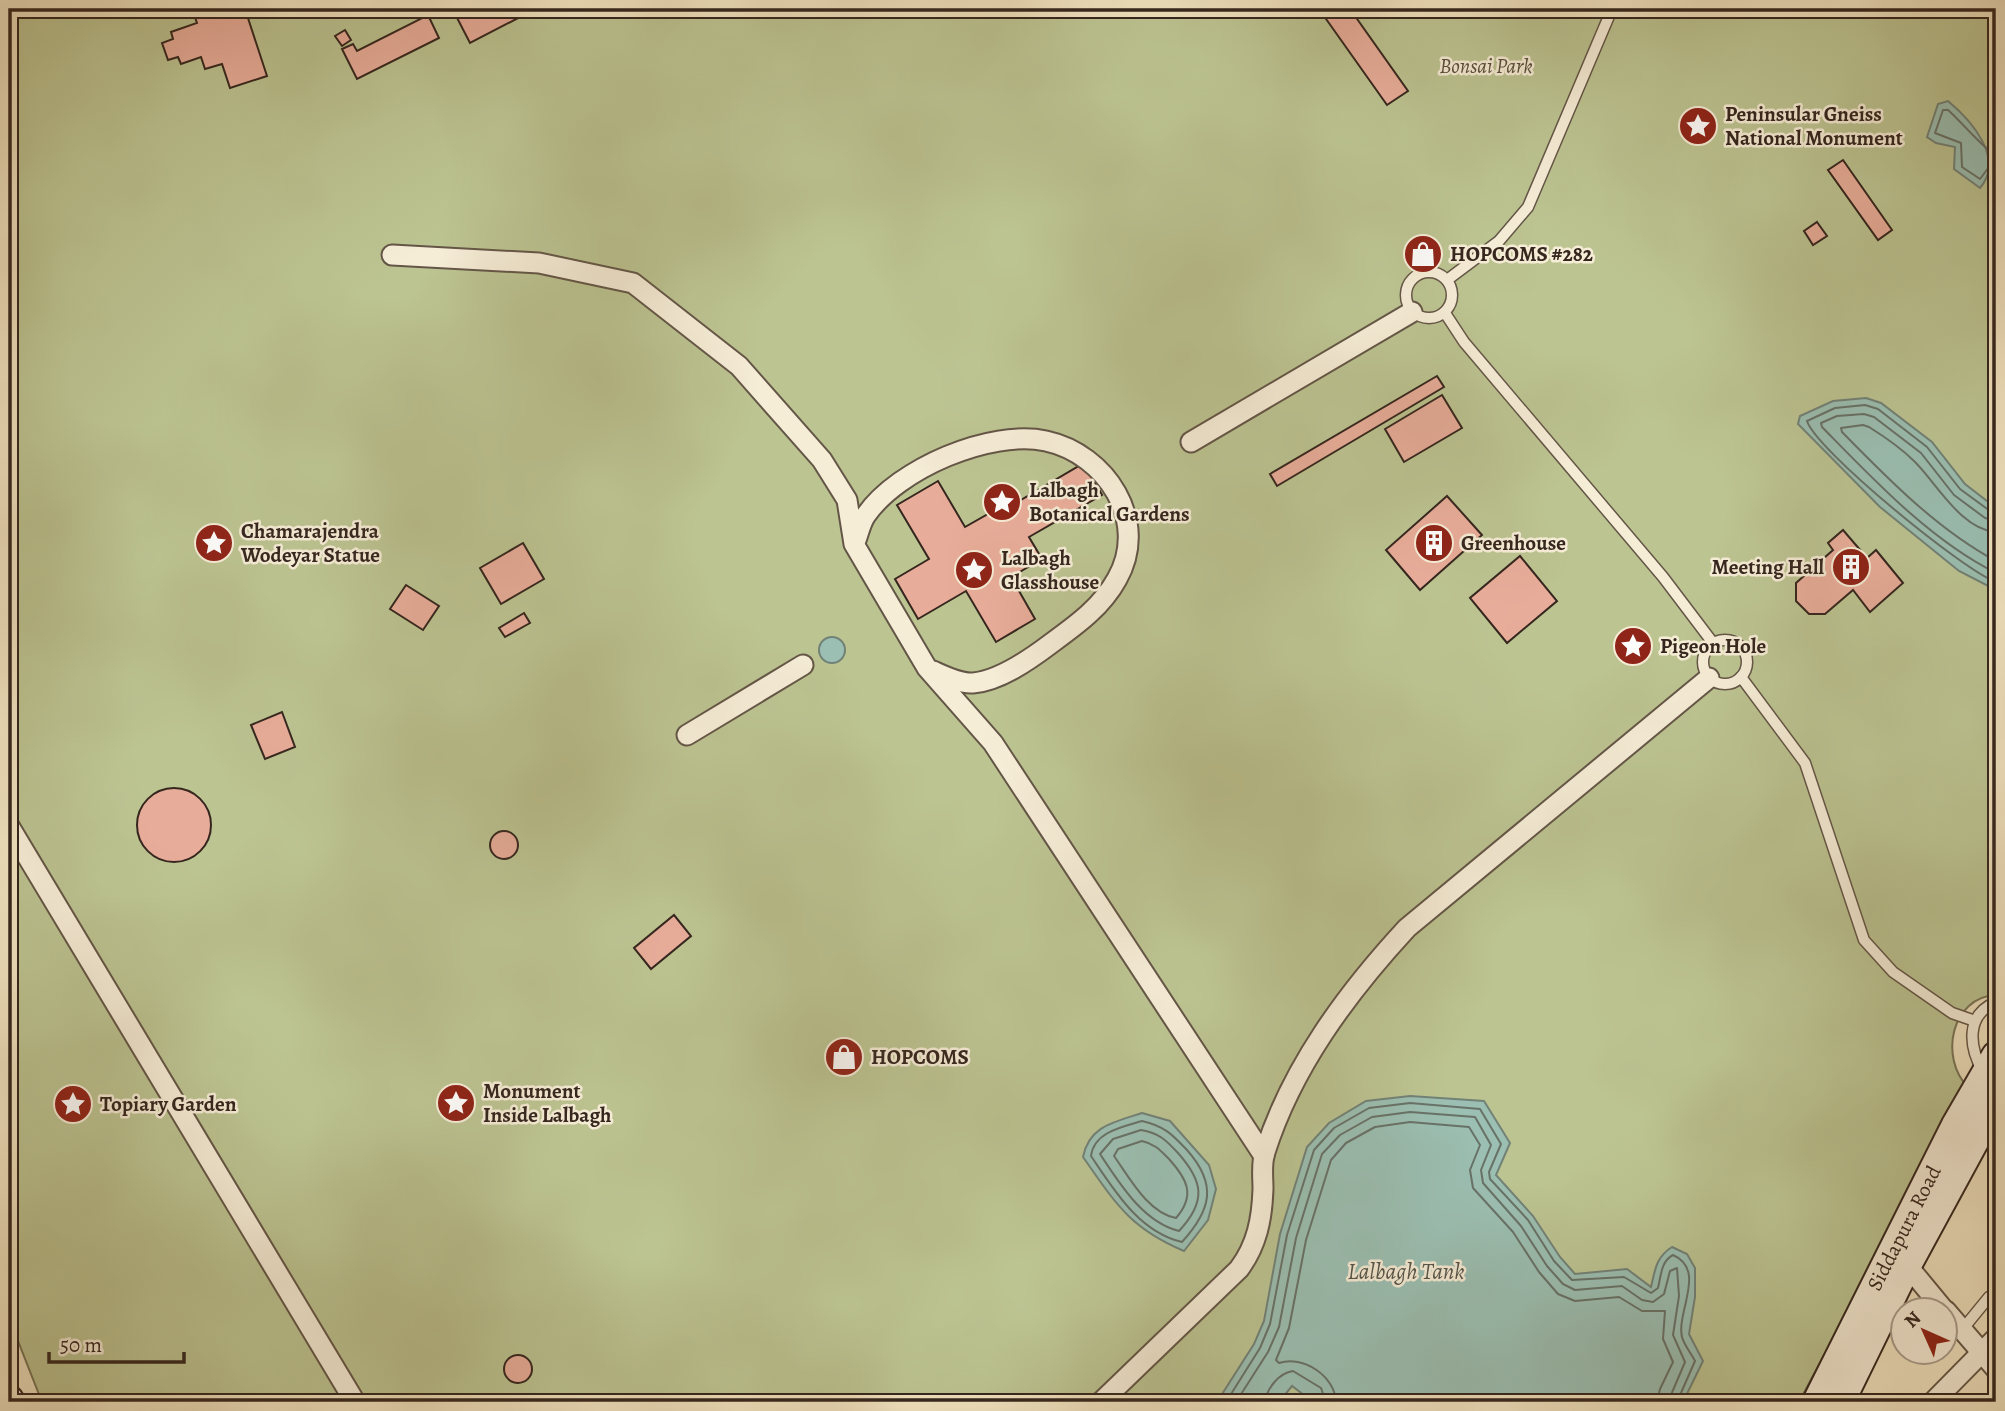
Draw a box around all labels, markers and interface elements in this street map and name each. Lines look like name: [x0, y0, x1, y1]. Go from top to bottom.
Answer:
park label: Bonsai Park: [1439, 52, 1533, 80]
place label: Peninsular Gneiss National Monument: [1725, 100, 1903, 152]
place icon: Peninsular Gneiss National Monument: [1677, 105, 1719, 147]
shop icon: HOPCOMS #282: [1402, 233, 1444, 275]
place label: HOPCOMS #282: [1450, 240, 1593, 268]
place label: Lalbagh Botanical Gardens: [1029, 476, 1190, 528]
place icon: Lalbagh Botanical Gardens: [981, 481, 1023, 523]
place label: Chamarajendra Wodeyar Statue: [240, 517, 380, 569]
place icon: Chamarajendra Wodeyar Statue: [193, 522, 235, 564]
building icon: Greenhouse: [1413, 522, 1455, 564]
place label: Greenhouse: [1461, 529, 1566, 557]
place label: Lalbagh Glasshouse: [1001, 544, 1100, 596]
building icon: Meeting Hall: [1830, 546, 1872, 588]
place icon: Lalbagh Glasshouse: [953, 549, 995, 591]
place label: Meeting Hall: [1711, 553, 1824, 581]
place icon: Pigeon Hole: [1612, 625, 1654, 667]
place label: Pigeon Hole: [1660, 632, 1766, 660]
shop icon: HOPCOMS: [823, 1036, 865, 1078]
place label: HOPCOMS: [871, 1043, 969, 1071]
place label: Monument Inside Lalbagh: [483, 1077, 612, 1129]
place icon: Monument Inside Lalbagh: [435, 1082, 477, 1124]
place icon: Topiary Garden: [52, 1083, 94, 1125]
place label: Topiary Garden: [100, 1090, 237, 1118]
street label: Siddapura Road: [1860, 1160, 1948, 1295]
water label: Lalbagh Tank: [1348, 1256, 1464, 1287]
north arrow: [1890, 1296, 1960, 1366]
text: N: [1899, 1305, 1927, 1334]
scale bar: [49, 1320, 184, 1364]
text: 50 m: [60, 1331, 102, 1359]

